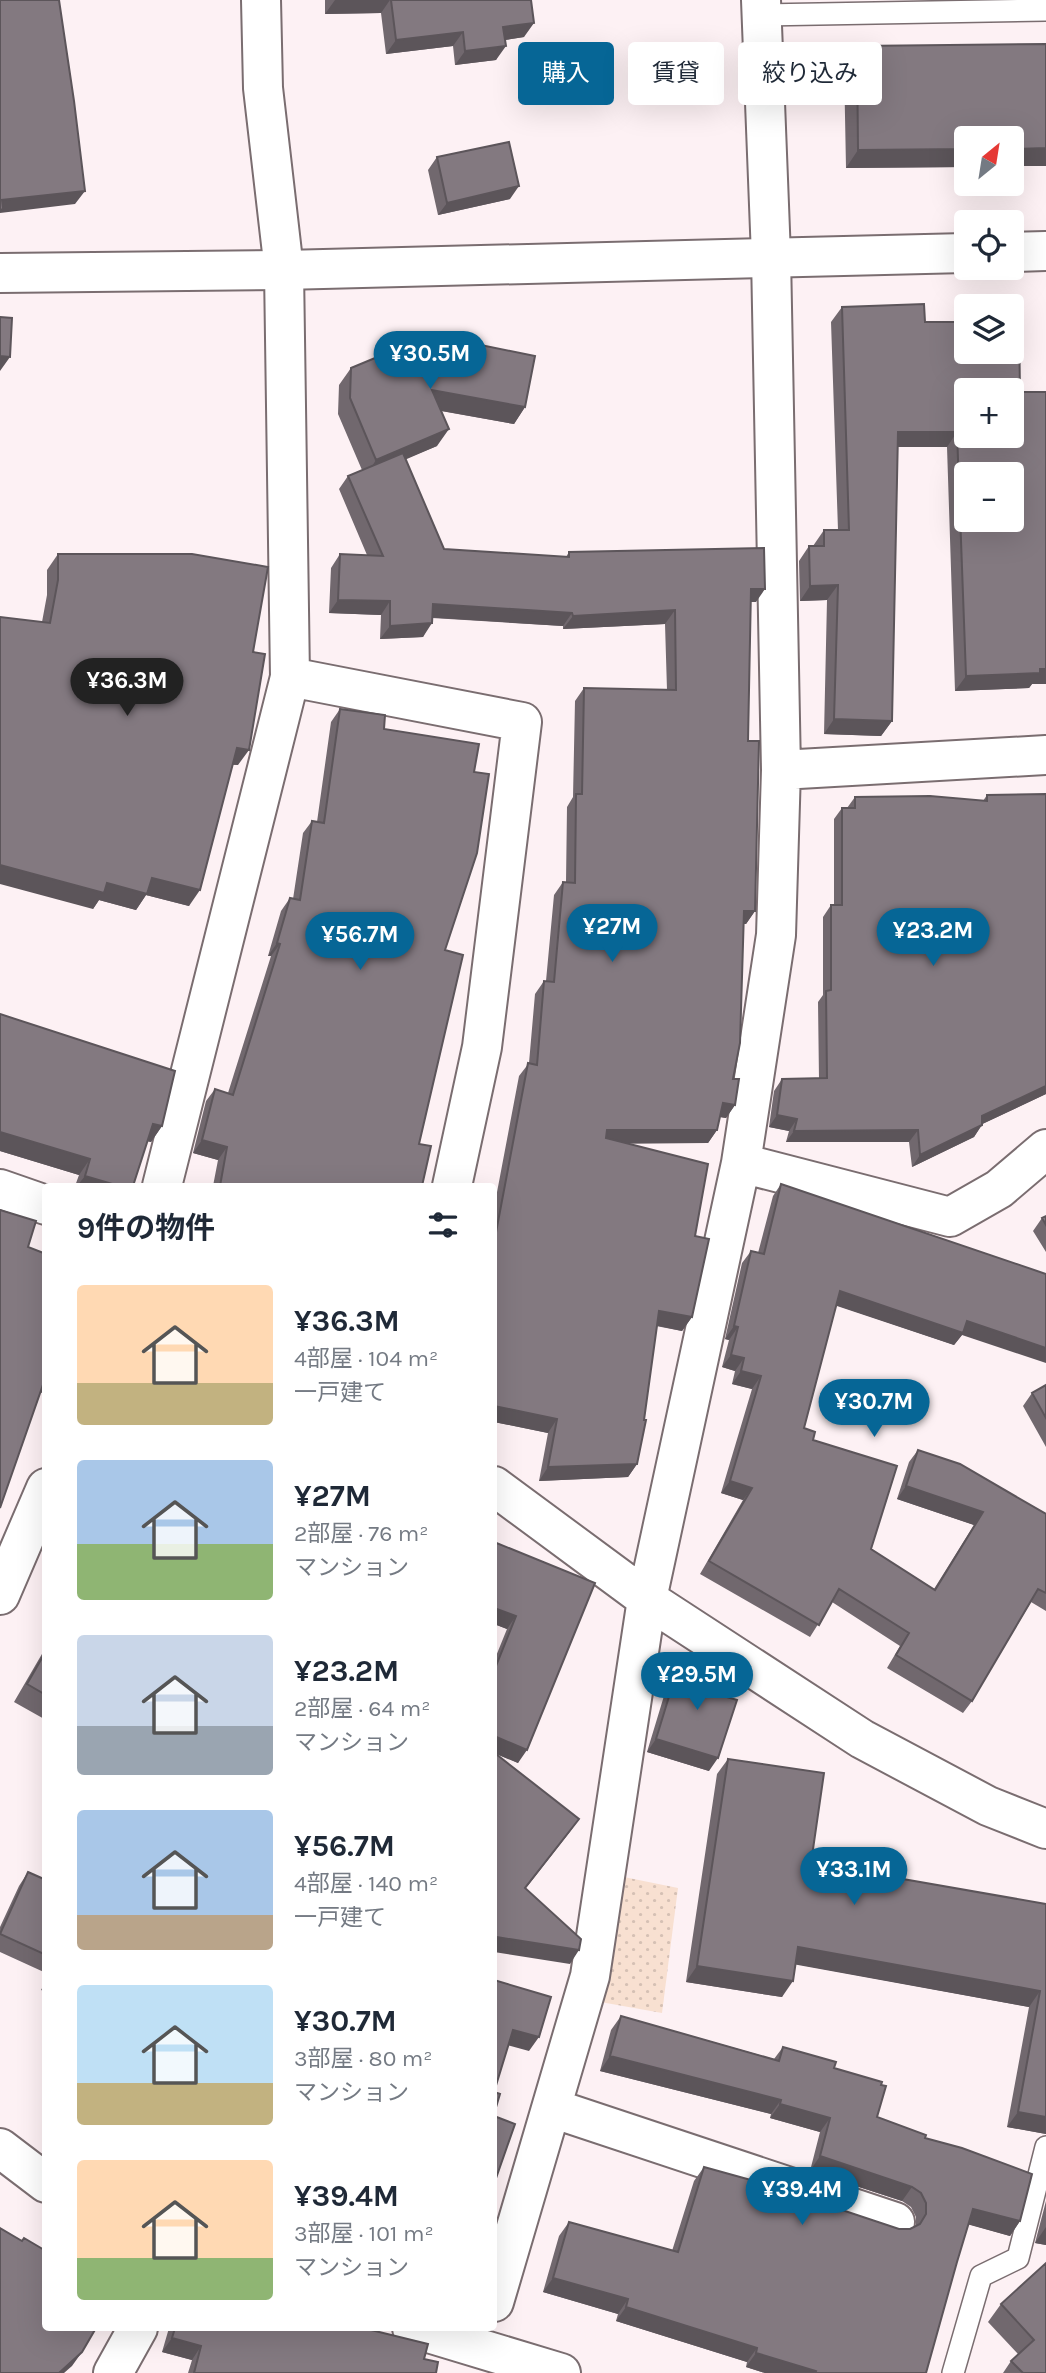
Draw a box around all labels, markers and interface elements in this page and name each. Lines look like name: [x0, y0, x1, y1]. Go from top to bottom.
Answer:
chip: 購入: [518, 42, 614, 105]
chip: 賃貸: [628, 42, 724, 105]
chip: 絞り込み: [738, 42, 882, 105]
north arrow: [954, 126, 1024, 196]
map controls: [954, 126, 1024, 532]
button: locate: [954, 210, 1024, 280]
button: layers: [954, 294, 1024, 364]
pin: ¥30.5M: [373, 332, 487, 391]
text: ¥30.5M: [390, 340, 470, 367]
button: +: [954, 378, 1024, 448]
button: −: [954, 462, 1024, 532]
pin: ¥36.3M: [70, 658, 184, 718]
text: ¥36.3M: [86, 667, 168, 694]
pin: ¥27M: [571, 904, 653, 964]
pin: ¥23.2M: [876, 908, 990, 968]
pin: ¥56.7M: [303, 912, 417, 972]
text: ¥27M: [583, 913, 641, 940]
text: ¥23.2M: [893, 917, 973, 944]
text: ¥56.7M: [321, 921, 399, 948]
icon: filters: [424, 1206, 462, 1244]
text: 9件の物件: [77, 1210, 215, 1246]
text: ¥36.3M: [294, 1303, 400, 1339]
icon: home: [133, 1313, 217, 1397]
text: 4部屋 · 104 m²: [294, 1345, 438, 1372]
text: 一戸建て: [294, 1379, 386, 1406]
pin: ¥30.7M: [817, 1380, 931, 1439]
text: ¥30.7M: [835, 1388, 913, 1415]
text: ¥27M: [294, 1478, 371, 1514]
icon: home: [133, 1488, 217, 1572]
text: 2部屋 · 76 m²: [294, 1520, 429, 1547]
text: マンション: [294, 1554, 409, 1581]
pin: ¥29.5M: [640, 1652, 754, 1712]
text: ¥23.2M: [294, 1653, 399, 1689]
text: ¥29.5M: [657, 1661, 737, 1688]
icon: home: [133, 1663, 217, 1747]
text: 2部屋 · 64 m²: [294, 1695, 431, 1722]
text: マンション: [294, 1729, 409, 1756]
text: ¥56.7M: [294, 1828, 395, 1864]
icon: home: [133, 1838, 217, 1922]
pin: ¥33.1M: [797, 1848, 911, 1907]
text: ¥33.1M: [816, 1856, 892, 1883]
text: 4部屋 · 140 m²: [294, 1870, 438, 1897]
text: 一戸建て: [294, 1904, 386, 1931]
text: ¥30.7M: [294, 2003, 397, 2039]
icon: home: [133, 2013, 217, 2097]
text: 3部屋 · 80 m²: [294, 2045, 433, 2072]
text: マンション: [294, 2079, 409, 2106]
pin: ¥39.4M: [745, 2168, 859, 2227]
text: ¥39.4M: [762, 2176, 842, 2203]
text: ¥39.4M: [294, 2178, 399, 2214]
icon: home: [133, 2188, 217, 2272]
text: 3部屋 · 101 m²: [294, 2220, 434, 2247]
text: マンション: [294, 2254, 409, 2281]

